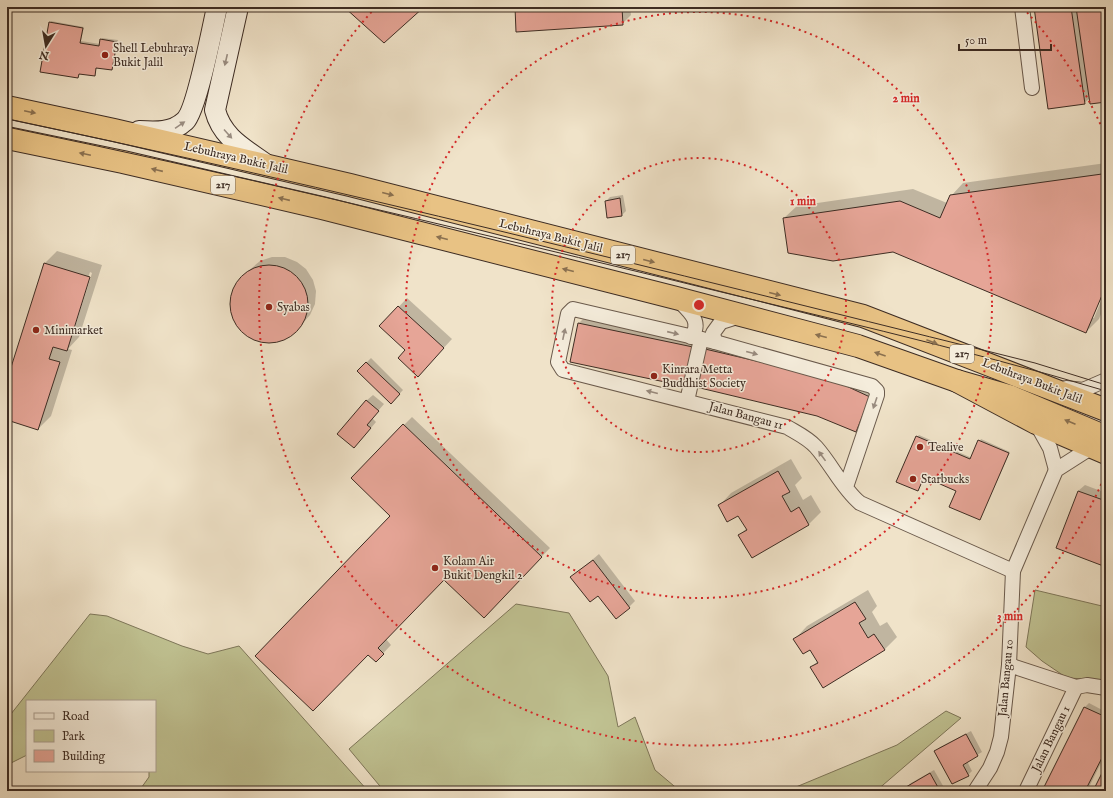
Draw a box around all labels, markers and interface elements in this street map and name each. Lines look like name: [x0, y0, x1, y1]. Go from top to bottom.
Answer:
north arrow: [26, 26, 66, 66]
scale bar: [959, 26, 1051, 52]
text: 50 m: [965, 33, 987, 48]
place label: Shell Lebuhraya Bukit Jalil: [113, 41, 195, 71]
text: N: [38, 47, 51, 63]
marker: Shell Lebuhraya Bukit Jalil: [100, 50, 110, 60]
one-way arrow: [222, 54, 228, 66]
text: 2 min: [892, 91, 920, 106]
one-way arrow: [24, 109, 36, 115]
one-way arrow: [174, 121, 185, 129]
one-way arrow: [223, 129, 233, 139]
street label: Lebuhraya Bukit Jalil: [182, 139, 290, 178]
one-way arrow: [79, 150, 91, 156]
one-way arrow: [151, 166, 164, 172]
road number: 217: [211, 176, 235, 194]
one-way arrow: [381, 192, 394, 198]
text: 1 min: [790, 194, 817, 209]
one-way arrow: [278, 196, 290, 202]
street label: Lebuhraya Bukit Jalil: [497, 216, 605, 257]
one-way arrow: [436, 235, 448, 241]
road number: 217: [611, 246, 635, 264]
one-way arrow: [643, 259, 655, 265]
one-way arrow: [562, 267, 574, 273]
one-way arrow: [769, 291, 781, 297]
centre of rings: [692, 298, 706, 312]
place label: Syabas: [277, 300, 310, 315]
marker: Syabas: [264, 302, 274, 312]
place label: Minimarket: [44, 323, 103, 338]
marker: Minimarket: [31, 325, 41, 335]
one-way arrow: [561, 327, 567, 340]
one-way arrow: [667, 330, 679, 336]
one-way arrow: [814, 333, 826, 339]
one-way arrow: [926, 340, 938, 346]
road number: 217: [950, 345, 974, 363]
one-way arrow: [747, 350, 759, 356]
one-way arrow: [874, 351, 886, 357]
street label: Lebuhraya Bukit Jalil: [979, 355, 1085, 408]
place label: Kinrara Metta Buddhist Society: [662, 362, 746, 391]
marker: Kinrara Metta Buddhist Society: [649, 371, 659, 381]
one-way arrow: [645, 389, 657, 395]
one-way arrow: [871, 397, 877, 409]
street label: Jalan Bangau 11: [705, 398, 785, 434]
one-way arrow: [1065, 419, 1076, 425]
place label: Tealive: [928, 440, 964, 455]
marker: Tealive: [915, 442, 925, 452]
one-way arrow: [818, 450, 827, 461]
place label: Starbucks: [921, 472, 969, 487]
marker: Starbucks: [908, 474, 918, 484]
place label: Kolam Air Bukit Dengkil 2: [443, 554, 523, 583]
marker: Kolam Air Bukit Dengkil 2: [430, 563, 440, 573]
text: 3 min: [997, 609, 1024, 624]
street label: Jalan Bangau 10: [995, 639, 1018, 719]
legend: [26, 700, 156, 772]
street label: Jalan Bangau 1: [1028, 703, 1074, 777]
text: Road: [62, 709, 90, 724]
text: Park: [62, 729, 85, 744]
text: Building: [62, 749, 106, 764]

